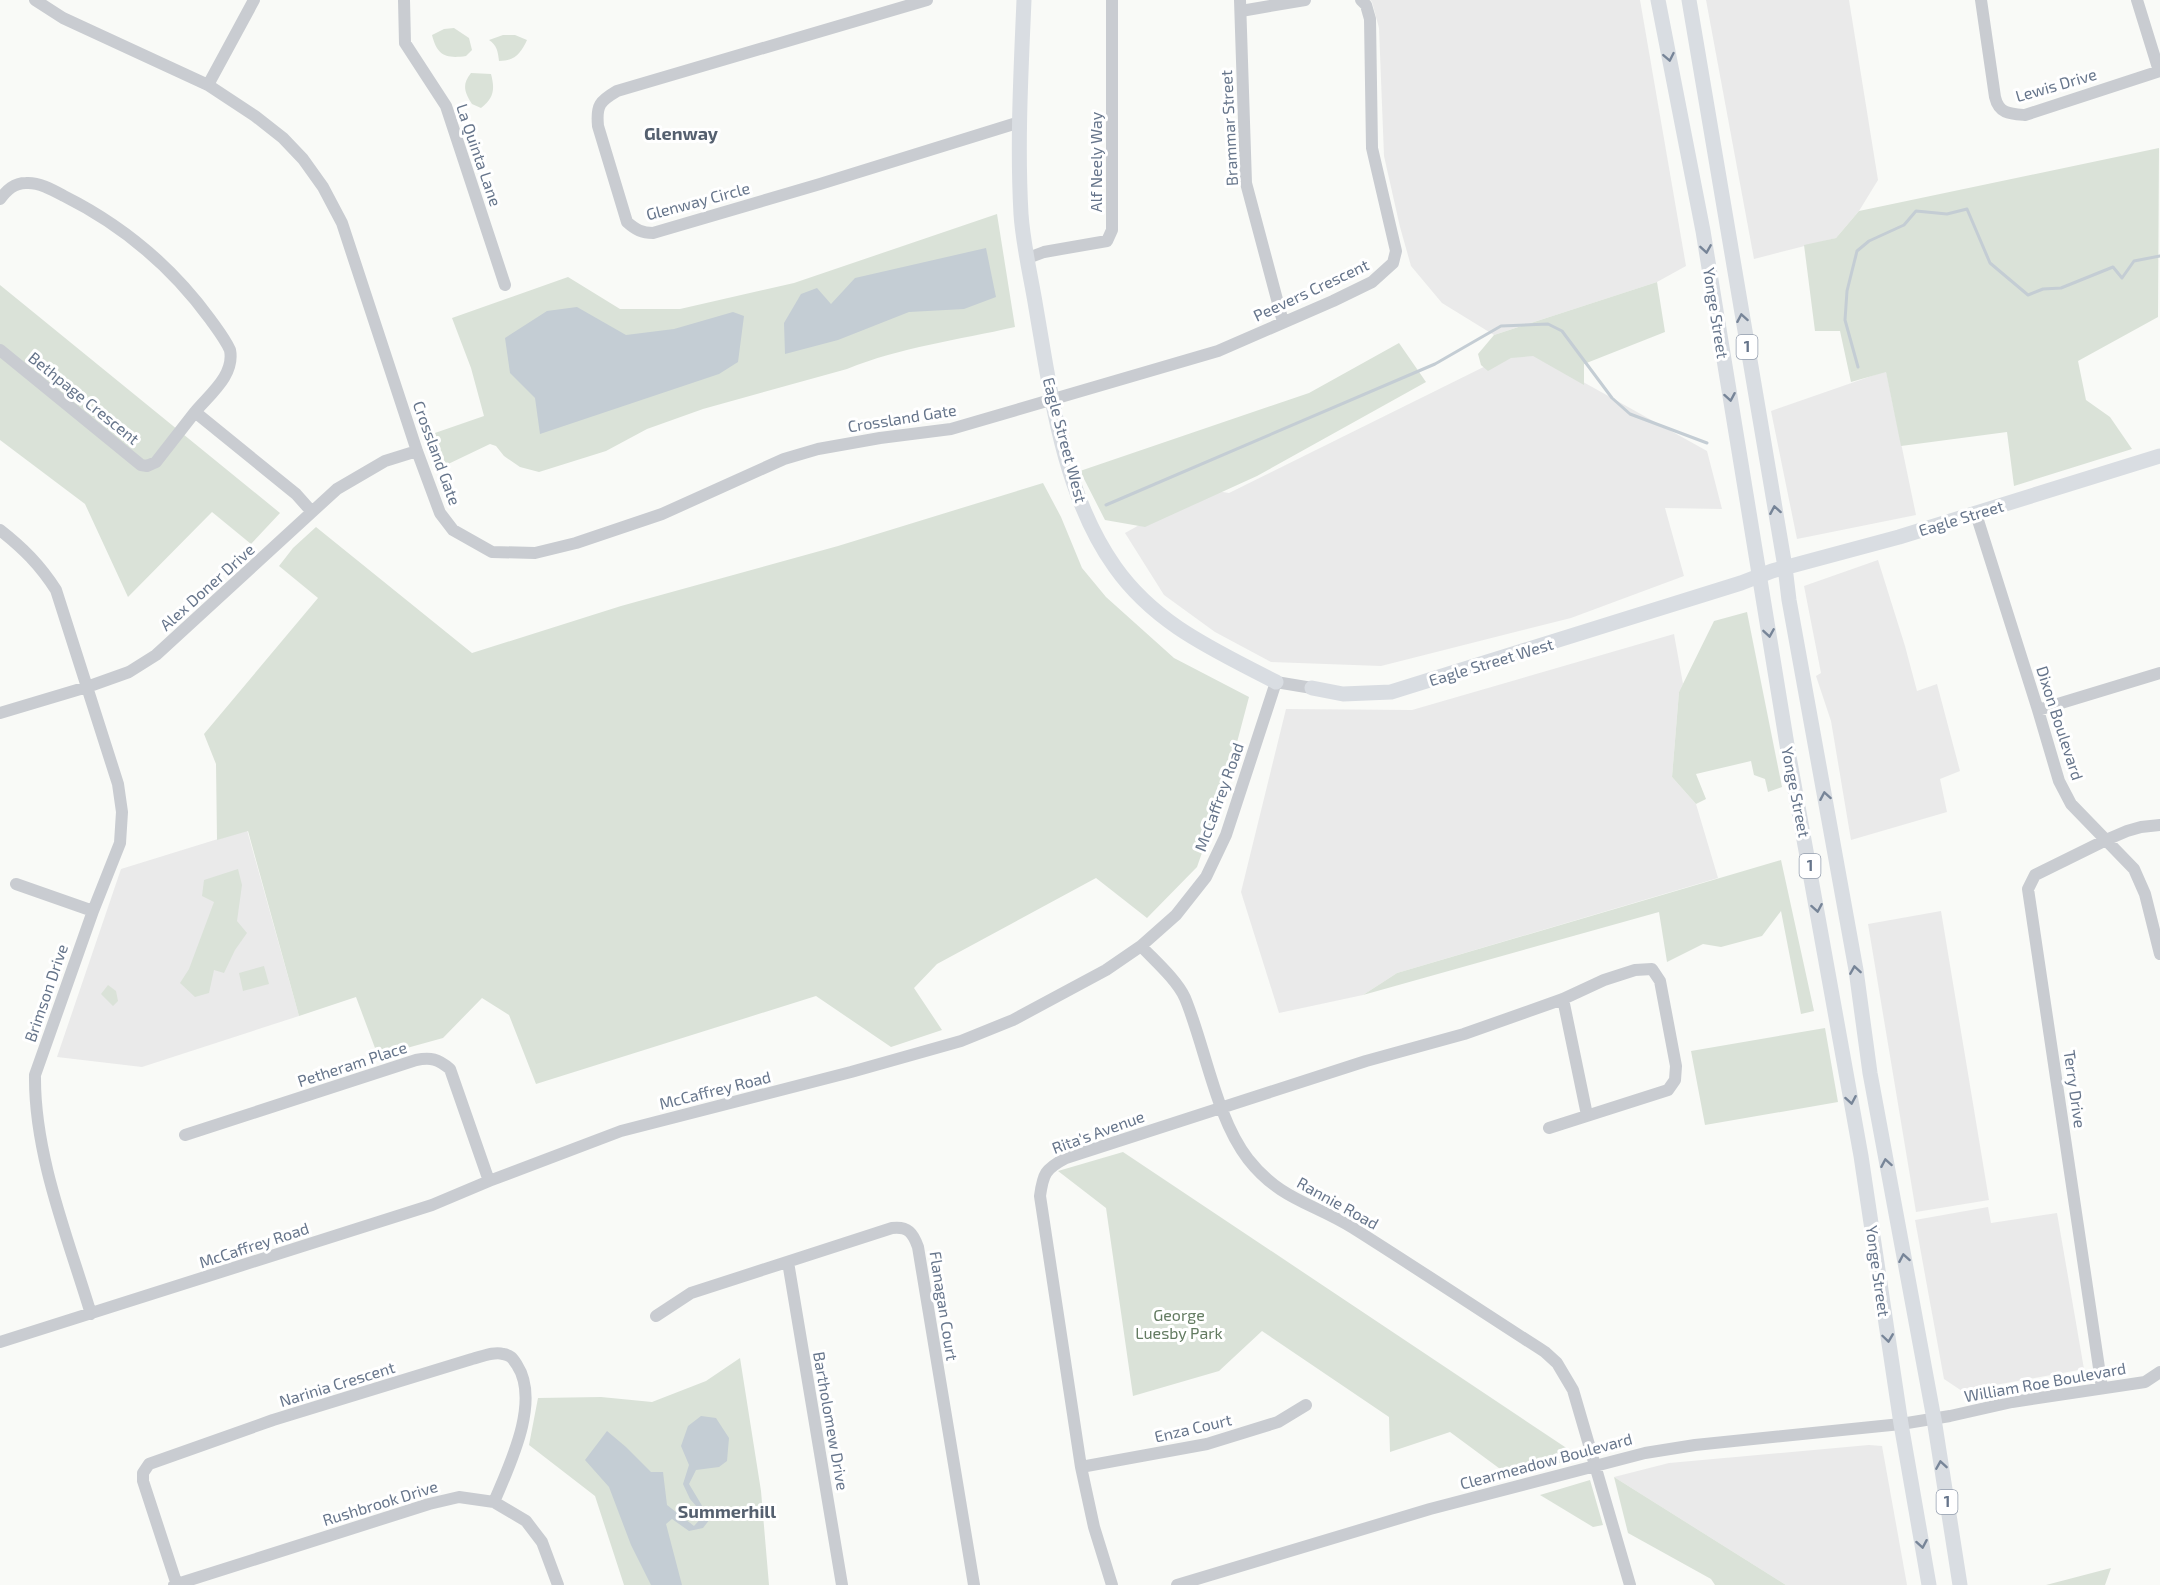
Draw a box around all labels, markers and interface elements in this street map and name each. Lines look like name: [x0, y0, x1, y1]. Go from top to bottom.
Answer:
one-way arrow: [1662, 52, 1675, 62]
street label: Lewis Drive: [2013, 64, 2099, 105]
street label: Brammar Street: [1216, 70, 1241, 186]
street label: La Quinta Lane: [452, 101, 506, 209]
street label: Alf Neely Way: [1086, 111, 1105, 212]
district label: Glenway: [644, 122, 719, 144]
street label: Glenway Circle: [644, 178, 752, 224]
one-way arrow: [1699, 244, 1711, 254]
street label: Peevers Crescent: [1250, 254, 1372, 325]
street label: Yonge Street: [1700, 266, 1733, 360]
one-way arrow: [1737, 313, 1749, 322]
road number: 1: [1736, 335, 1758, 359]
street label: Bethpage Crescent: [25, 347, 143, 448]
street label: Eagle Street West: [1040, 375, 1091, 505]
one-way arrow: [1723, 392, 1735, 402]
street label: Crossland Gate: [410, 398, 465, 508]
street label: Crossland Gate: [846, 400, 958, 435]
street label: Eagle Street: [1916, 496, 2006, 539]
one-way arrow: [1769, 505, 1782, 515]
street label: Alex Doner Drive: [156, 539, 258, 634]
one-way arrow: [1762, 629, 1774, 638]
street label: Eagle Street West: [1426, 634, 1555, 689]
street label: Dixon Boulevard: [2033, 663, 2088, 782]
street label: McCaffrey Road: [1190, 740, 1247, 854]
street label: Yonge Street: [1778, 745, 1815, 839]
one-way arrow: [1819, 791, 1832, 801]
road number: 1: [1800, 854, 1820, 878]
one-way arrow: [1810, 903, 1823, 913]
street label: Brimson Drive: [20, 941, 71, 1044]
one-way arrow: [1850, 966, 1862, 975]
street label: Petheram Place: [295, 1037, 409, 1090]
street label: Terry Drive: [2061, 1049, 2090, 1129]
street label: McCaffrey Road: [657, 1066, 773, 1113]
one-way arrow: [1844, 1095, 1857, 1105]
street label: Rita's Avenue: [1049, 1106, 1147, 1157]
one-way arrow: [1881, 1158, 1893, 1167]
street label: Rannie Road: [1294, 1172, 1382, 1233]
street label: McCaffrey Road: [196, 1218, 311, 1271]
street label: Yonge Street: [1863, 1224, 1894, 1318]
street label: Flanagan Court: [926, 1250, 963, 1362]
one-way arrow: [1898, 1253, 1911, 1263]
park label: George Luesby Park: [1135, 1305, 1223, 1342]
one-way arrow: [1882, 1334, 1894, 1343]
street label: Bartholomew Drive: [810, 1350, 853, 1492]
street label: Narinia Crescent: [277, 1357, 397, 1410]
street label: William Roe Boulevard: [1962, 1358, 2127, 1405]
street label: Enza Court: [1152, 1409, 1233, 1446]
street label: Clearmeadow Boulevard: [1458, 1428, 1634, 1493]
one-way arrow: [1935, 1460, 1947, 1470]
street label: Rushbrook Drive: [320, 1476, 440, 1529]
road number: 1: [1936, 1490, 1958, 1514]
district label: Summerhill: [678, 1500, 776, 1522]
one-way arrow: [1915, 1538, 1928, 1548]

